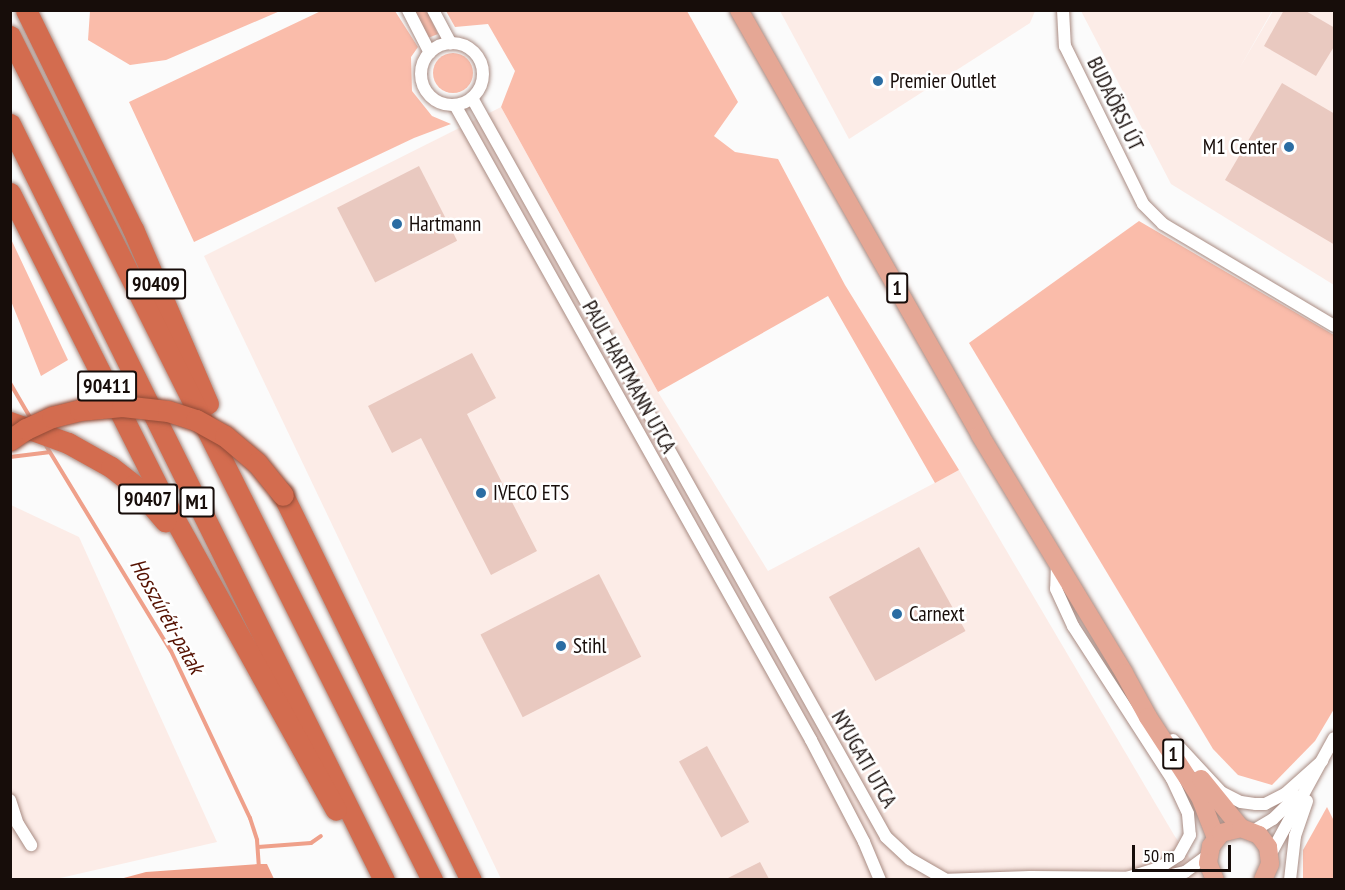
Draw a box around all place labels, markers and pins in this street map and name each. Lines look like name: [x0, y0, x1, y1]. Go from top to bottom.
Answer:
place label: Premier Outlet: [890, 68, 996, 94]
marker: Premier Outlet: [871, 74, 885, 88]
place label: M1 Center: [1203, 134, 1277, 160]
marker: M1 Center: [1282, 140, 1296, 154]
place label: Hartmann: [409, 211, 481, 237]
marker: Hartmann: [390, 217, 404, 231]
place label: IVECO ETS: [493, 480, 569, 506]
marker: IVECO ETS: [474, 486, 488, 500]
place label: Carnext: [909, 601, 964, 627]
marker: Carnext: [890, 607, 904, 621]
place label: Stihl: [573, 633, 606, 659]
marker: Stihl: [554, 639, 568, 653]

